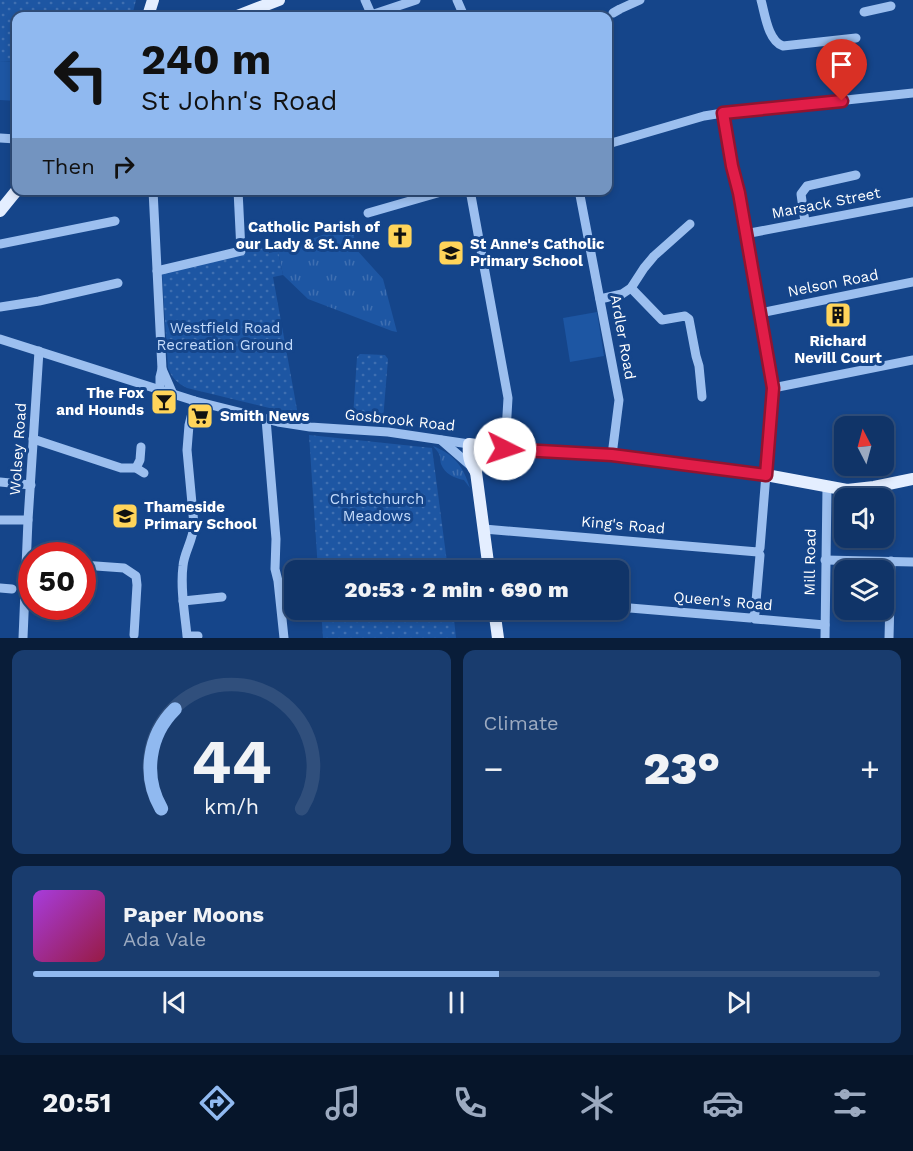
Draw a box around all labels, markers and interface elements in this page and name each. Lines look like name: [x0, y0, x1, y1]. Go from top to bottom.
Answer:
text: 240 m: [141, 35, 271, 84]
icon: left: [42, 36, 120, 114]
pin: [816, 39, 867, 101]
icon: arrive: [825, 48, 858, 81]
text: St John's Road: [141, 85, 338, 117]
icon: right: [107, 150, 140, 183]
text: Then: [42, 154, 95, 179]
street label: Marsack Street: [770, 184, 883, 222]
place label: Catholic Parish of our Lady & St. Anne: [236, 218, 381, 253]
church icon: Catholic Parish of our Lady & St. Anne: [385, 221, 415, 251]
place label: St Anne's Catholic Primary School: [470, 235, 605, 270]
school or university icon: St Anne's Catholic Primary School: [436, 238, 466, 268]
street label: Nelson Road: [786, 265, 880, 301]
street label: Ardler Road: [607, 293, 639, 381]
building icon: Richard Nevill Court: [823, 300, 853, 330]
park label: Westfield Road Recreation Ground: [157, 319, 293, 354]
place label: Richard Nevill Court: [794, 332, 882, 367]
place label: The Fox and Hounds: [56, 384, 144, 419]
bar icon: The Fox and Hounds: [149, 387, 179, 417]
supermarket icon: Smith News: [185, 401, 215, 431]
street label: Wolsey Road: [6, 402, 30, 496]
street label: Gosbrook Road: [344, 405, 456, 435]
place label: Smith News: [220, 407, 309, 425]
north arrow: [834, 416, 894, 476]
map controls: [834, 416, 894, 620]
position arrow: [473, 417, 537, 481]
button: sound: [834, 488, 894, 548]
park label: Christchurch Meadows: [330, 490, 424, 525]
place label: Thameside Primary School: [144, 498, 257, 533]
school or university icon: Thameside Primary School: [110, 501, 140, 531]
street label: King's Road: [580, 512, 666, 538]
street label: Mill Road: [800, 528, 820, 596]
speed limit sign: 50: [18, 542, 96, 620]
button: layers: [834, 560, 894, 620]
text: 20:53 · 2 min · 690 m: [344, 577, 569, 602]
street label: Queen's Road: [673, 588, 773, 614]
text: Climate: [484, 711, 559, 735]
text: 44: [191, 725, 272, 798]
text: 23°: [643, 742, 720, 795]
text: −: [484, 749, 503, 788]
text: +: [860, 749, 880, 788]
text: km/h: [204, 794, 259, 819]
text: Paper Moons: [123, 902, 264, 927]
text: Ada Vale: [123, 927, 206, 951]
icon: previous: [158, 986, 191, 1019]
icon: pause: [440, 986, 473, 1019]
icon: next: [722, 986, 755, 1019]
icon: directions: [196, 1082, 238, 1124]
icon: music: [322, 1082, 364, 1124]
icon: phone: [449, 1082, 491, 1124]
icon: climate: [576, 1082, 618, 1124]
icon: car: [702, 1082, 744, 1124]
icon: filters: [829, 1082, 871, 1124]
text: 20:51: [42, 1087, 111, 1119]

